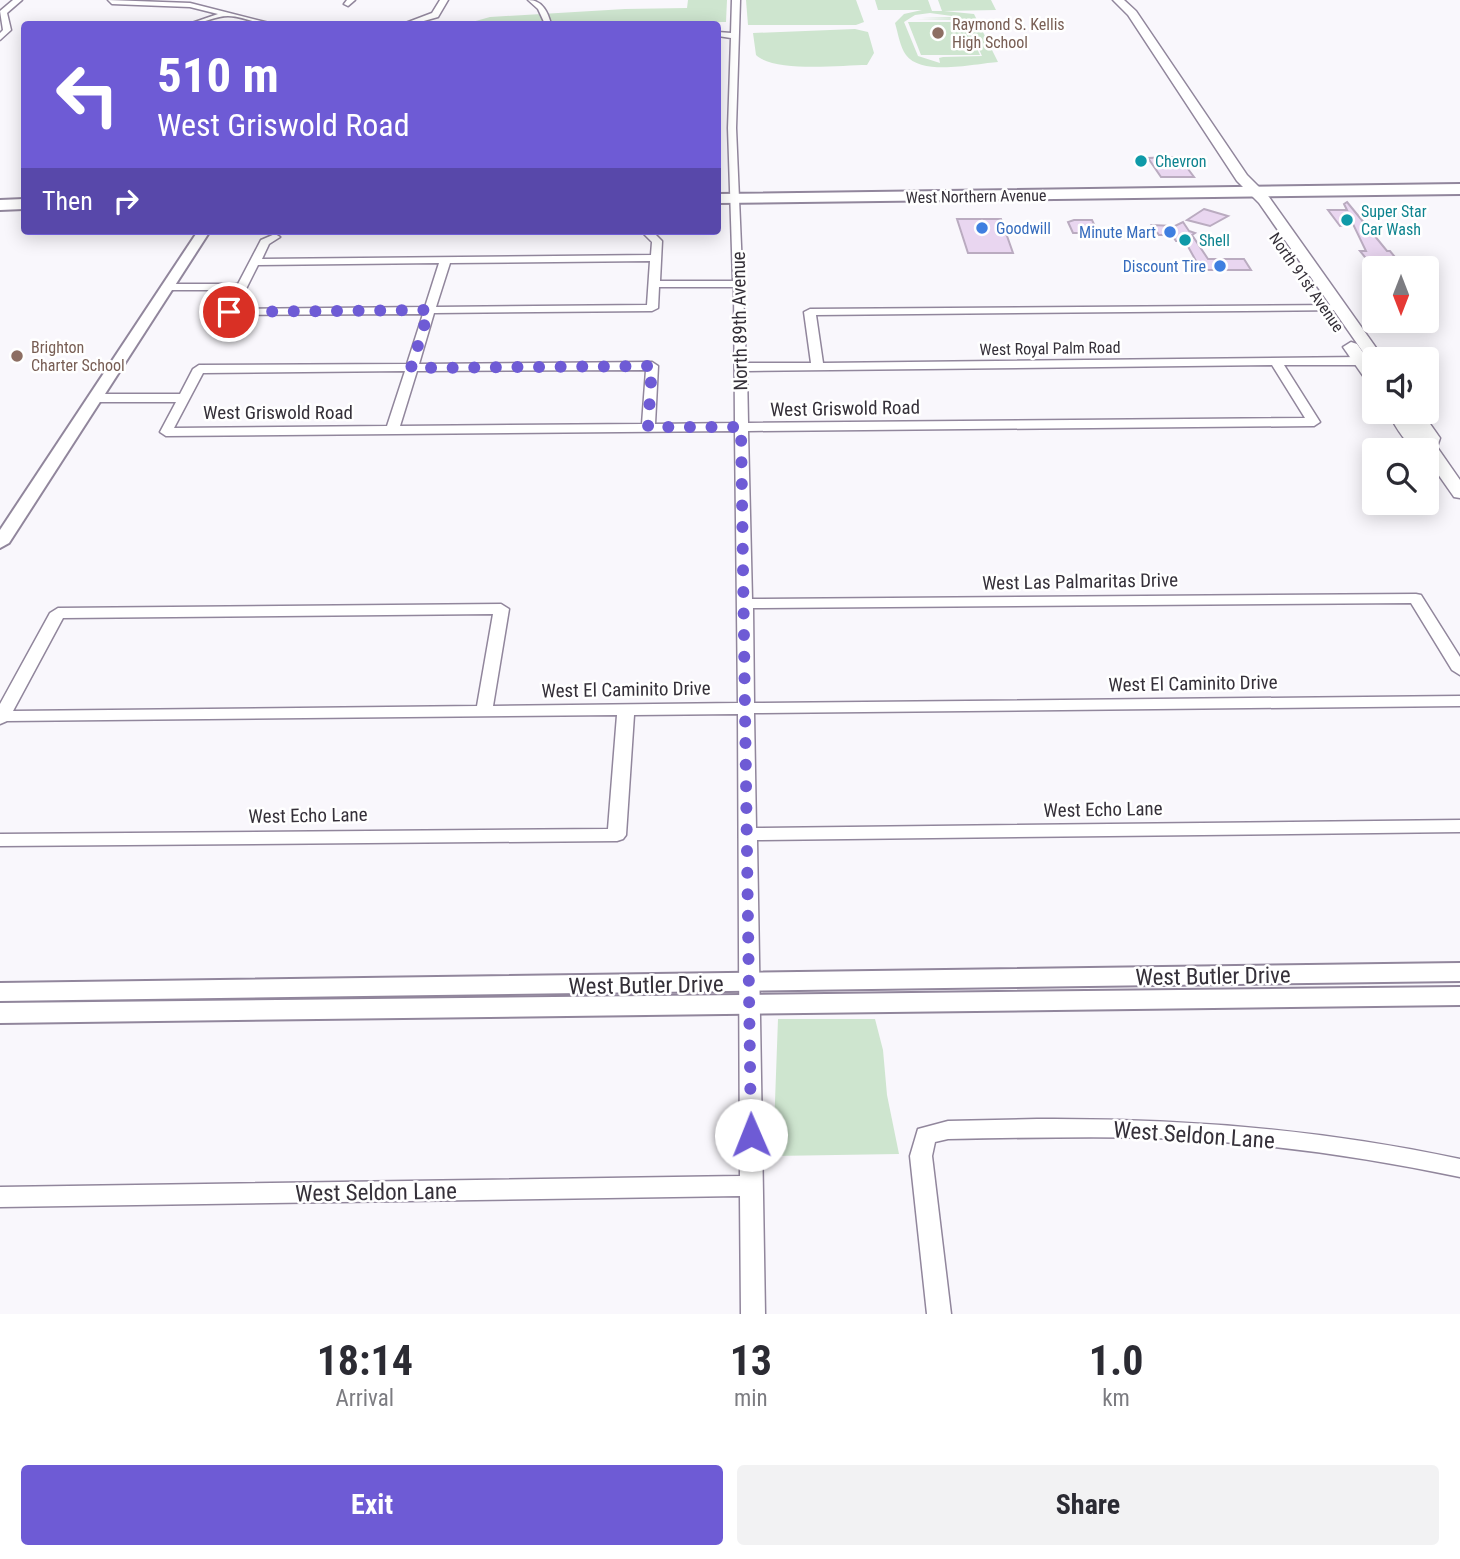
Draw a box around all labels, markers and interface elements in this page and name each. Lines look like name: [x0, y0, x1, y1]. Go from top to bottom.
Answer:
place label: Raymond S. Kellis High School: [952, 15, 1065, 52]
marker: Raymond S. Kellis High School: [930, 25, 946, 41]
text: 510 m: [157, 47, 279, 104]
icon: left: [42, 49, 133, 140]
text: West Griswold Road: [157, 106, 410, 144]
place label: Chevron: [1155, 152, 1207, 171]
marker: Chevron: [1133, 153, 1149, 169]
icon: right: [107, 182, 145, 220]
text: Then: [42, 186, 93, 216]
street label: West Northern Avenue: [906, 186, 1047, 207]
place label: Super Star Car Wash: [1361, 202, 1427, 239]
marker: Super Star Car Wash: [1339, 212, 1355, 228]
place label: Goodwill: [996, 219, 1051, 238]
marker: Goodwill: [974, 220, 990, 236]
place label: Minute Mart: [1079, 223, 1156, 242]
marker: Minute Mart: [1162, 224, 1178, 240]
street label: North 91st Avenue: [1265, 229, 1348, 336]
place label: Shell: [1199, 231, 1230, 250]
marker: Shell: [1177, 232, 1193, 248]
street label: North 89th Avenue: [727, 251, 752, 391]
north arrow: [1362, 256, 1438, 332]
map controls: [1362, 256, 1439, 515]
place label: Discount Tire: [1123, 257, 1206, 276]
marker: Discount Tire: [1212, 258, 1228, 274]
pin: [199, 282, 259, 342]
icon: arrive: [210, 293, 248, 331]
place label: Brighton Charter School: [31, 338, 125, 375]
street label: West Royal Palm Road: [979, 338, 1121, 359]
button: sound: [1362, 347, 1439, 424]
marker: Brighton Charter School: [9, 348, 25, 364]
street label: West Griswold Road: [770, 396, 920, 421]
street label: West Griswold Road: [203, 401, 353, 424]
button: search: [1362, 438, 1439, 515]
street label: West Las Palmaritas Drive: [982, 568, 1178, 595]
street label: West El Caminito Drive: [1108, 671, 1278, 696]
street label: West El Caminito Drive: [541, 677, 711, 702]
street label: West Echo Lane: [1043, 797, 1163, 822]
street label: West Echo Lane: [248, 803, 368, 828]
street label: West Butler Drive: [1135, 962, 1291, 991]
street label: West Butler Drive: [568, 971, 724, 1000]
position arrow: [714, 1098, 788, 1172]
street label: West Seldon Lane: [1112, 1116, 1276, 1155]
street label: West Seldon Lane: [295, 1178, 457, 1207]
text: 18:14: [317, 1336, 413, 1385]
text: 13: [730, 1336, 772, 1385]
text: 1.0: [1089, 1336, 1143, 1385]
text: Arrival: [336, 1385, 394, 1412]
text: min: [734, 1385, 768, 1412]
text: km: [1102, 1385, 1130, 1412]
button: Exit: [21, 1465, 723, 1545]
button: Share: [737, 1465, 1439, 1545]

